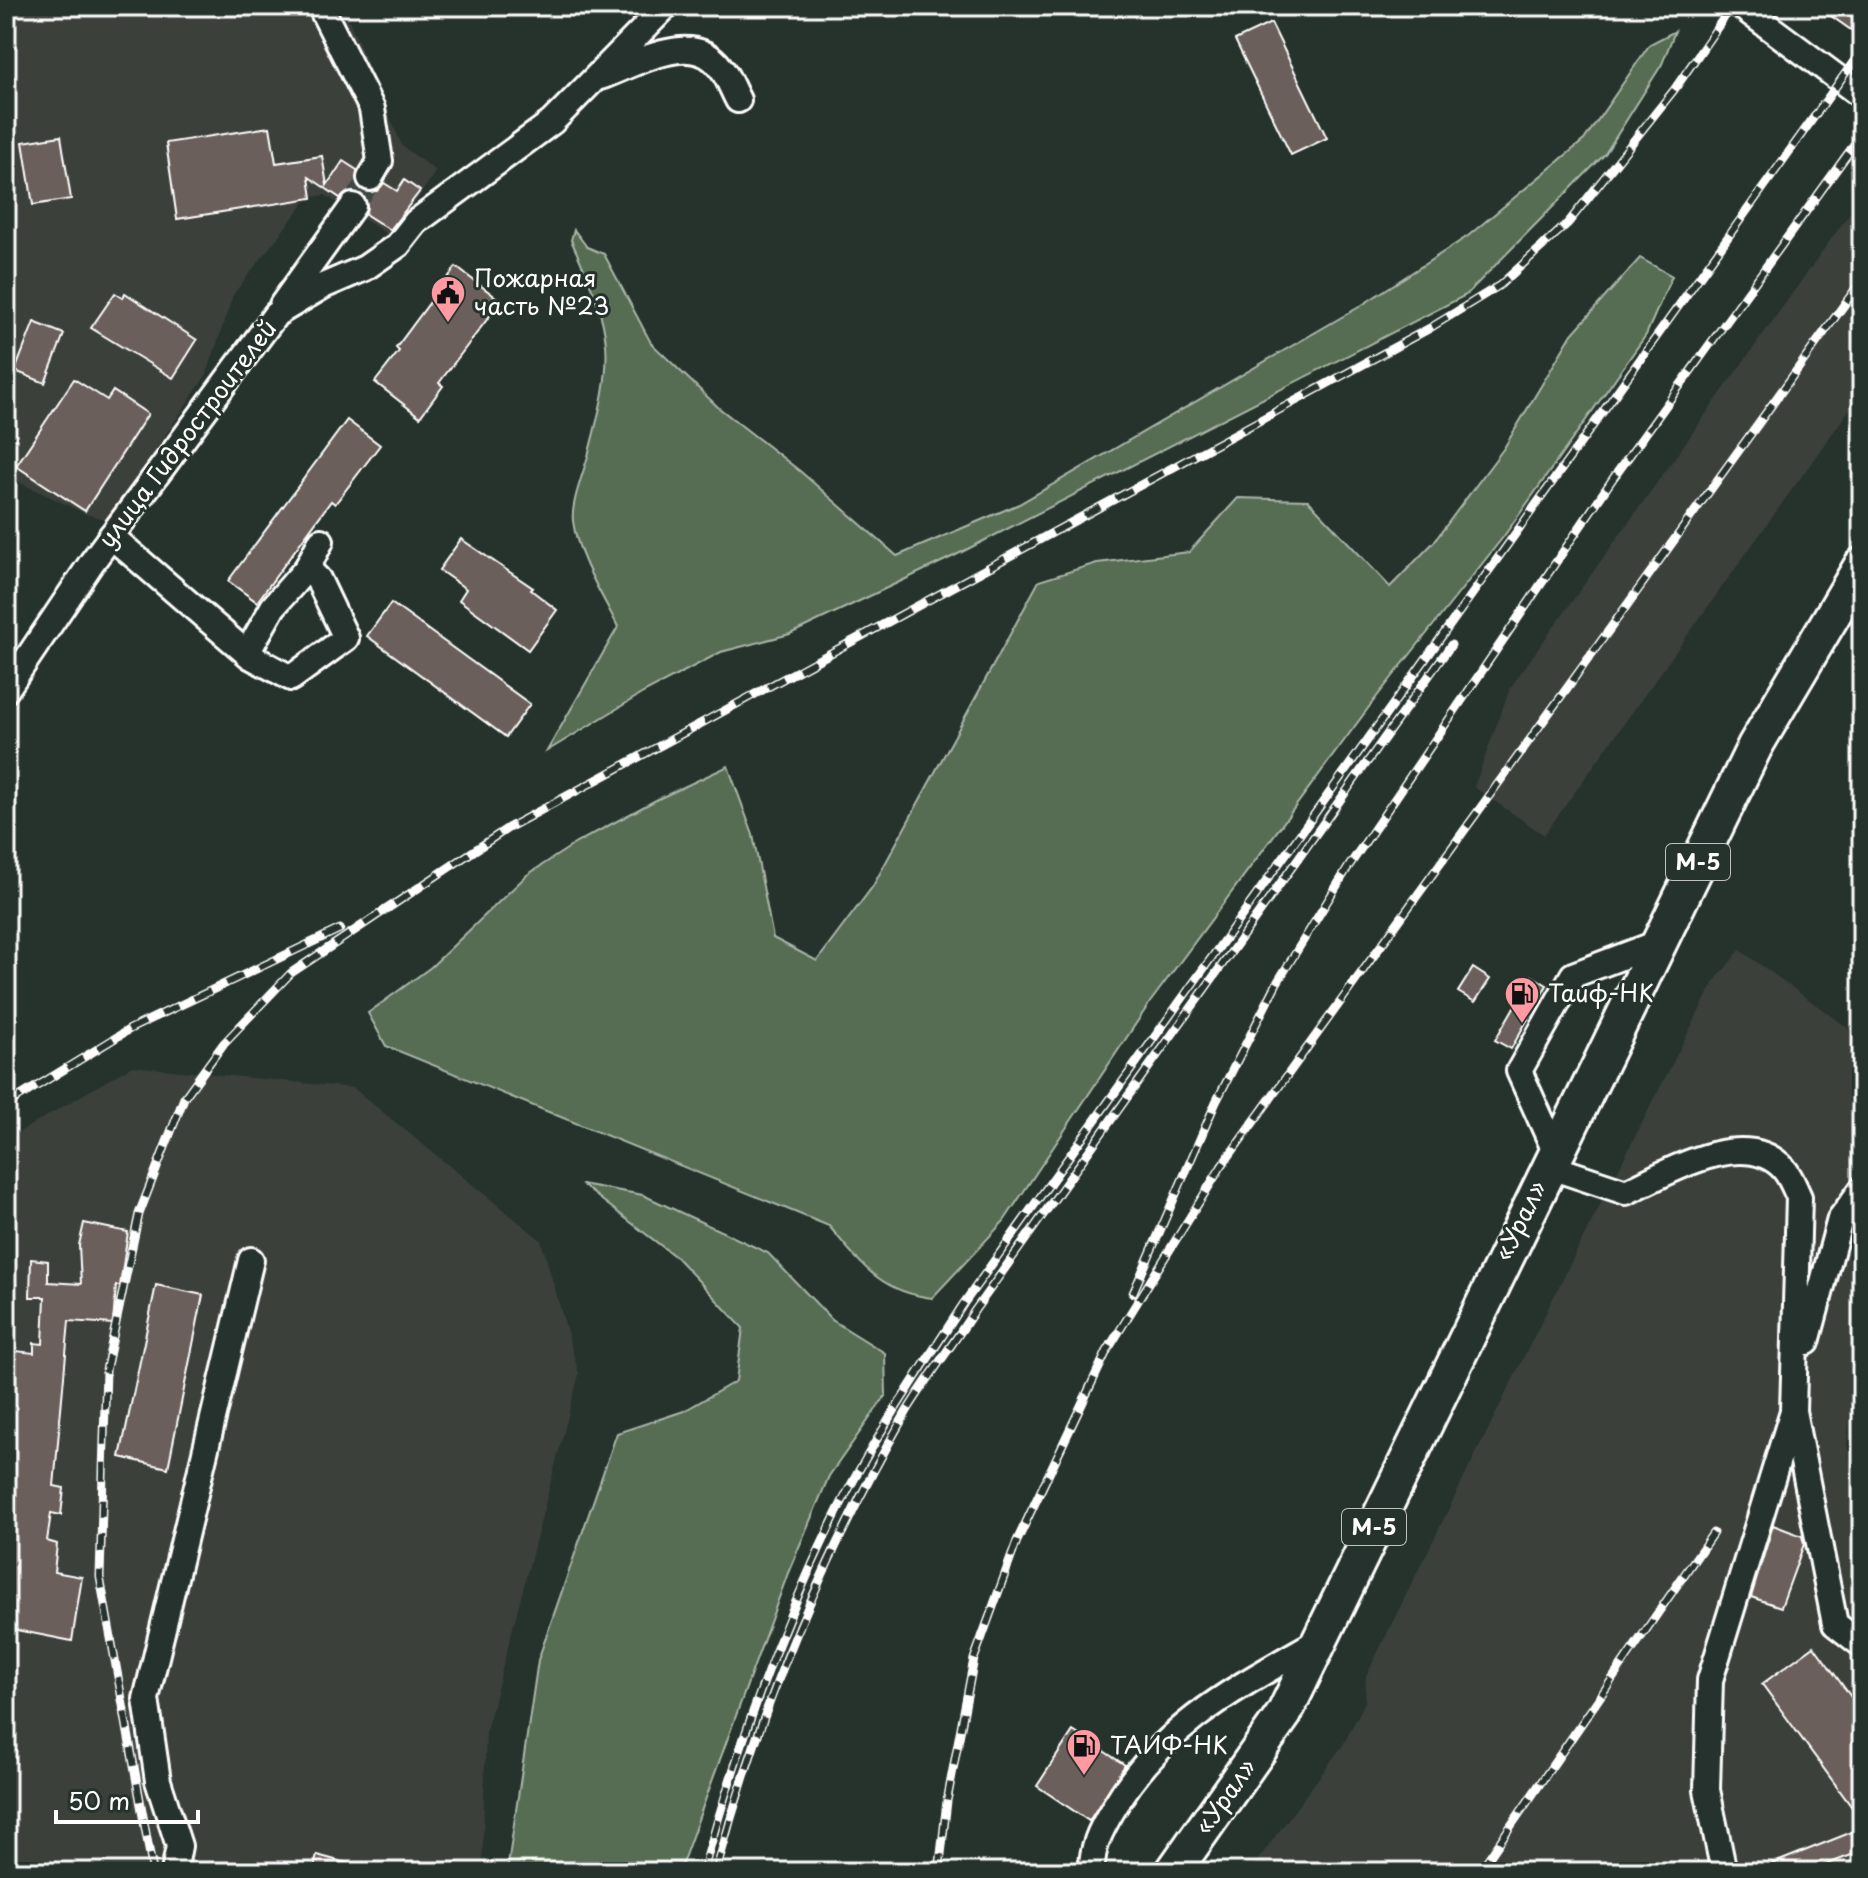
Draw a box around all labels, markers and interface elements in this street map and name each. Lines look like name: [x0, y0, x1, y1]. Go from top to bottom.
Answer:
place label: Пожарная часть №23: [474, 259, 609, 323]
public building icon: Пожарная часть №23: [429, 274, 467, 324]
street label: улица Гидростроителей: [88, 311, 284, 555]
road number: М-5: [1666, 844, 1730, 880]
place label: Таиф-НК: [1548, 974, 1654, 1010]
fuel station icon: Таиф-НК: [1503, 975, 1541, 1025]
street label: «Урал»: [1484, 1174, 1554, 1266]
road number: М-5: [1342, 1509, 1406, 1545]
place label: ТАИФ-НК: [1110, 1726, 1228, 1762]
fuel station icon: ТАИФ-НК: [1065, 1727, 1103, 1777]
street label: «Урал»: [1185, 1750, 1264, 1841]
scale bar: [56, 1774, 198, 1824]
text: 50 m: [68, 1782, 130, 1818]

